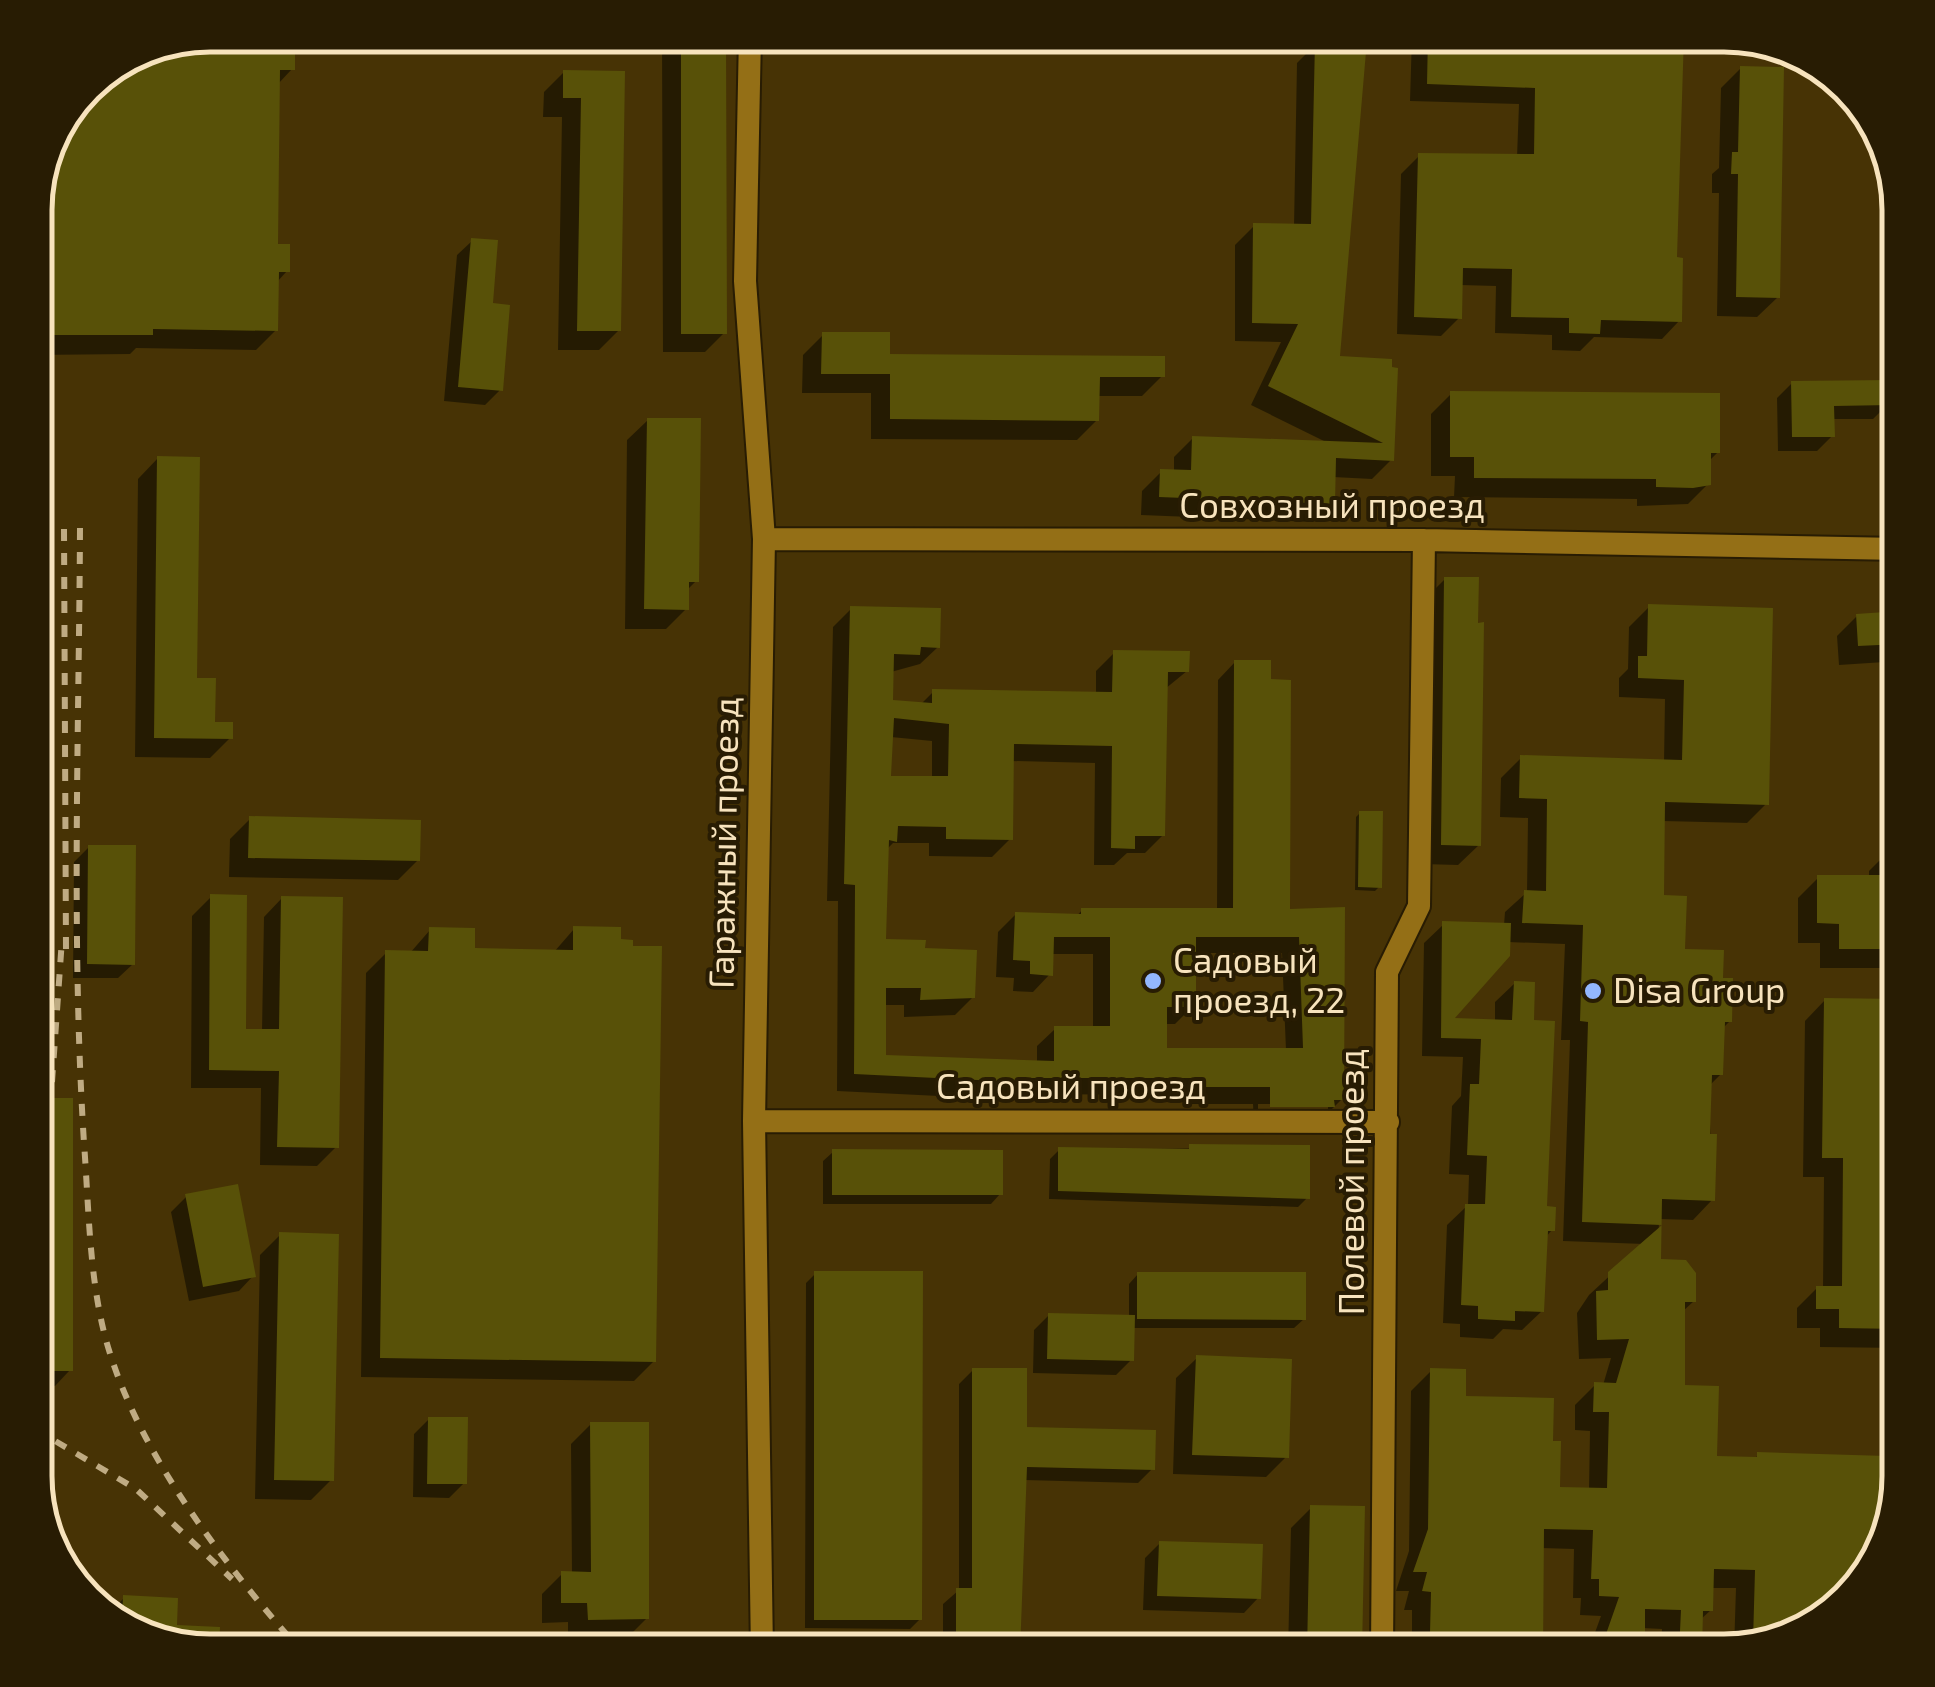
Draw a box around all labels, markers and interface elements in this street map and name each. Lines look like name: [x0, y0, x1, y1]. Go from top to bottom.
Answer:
street label: Совхозный проезд: [1179, 483, 1485, 525]
street label: Гаражный проезд: [698, 697, 746, 989]
place label: Садовый проезд, 22: [1173, 938, 1345, 1020]
place label: Disa Group: [1613, 968, 1785, 1010]
marker: Садовый проезд, 22: [1142, 970, 1164, 992]
marker: Disa Group: [1582, 980, 1604, 1002]
street label: Полевой проезд: [1329, 1049, 1371, 1315]
street label: Садовый проезд: [936, 1064, 1206, 1106]

